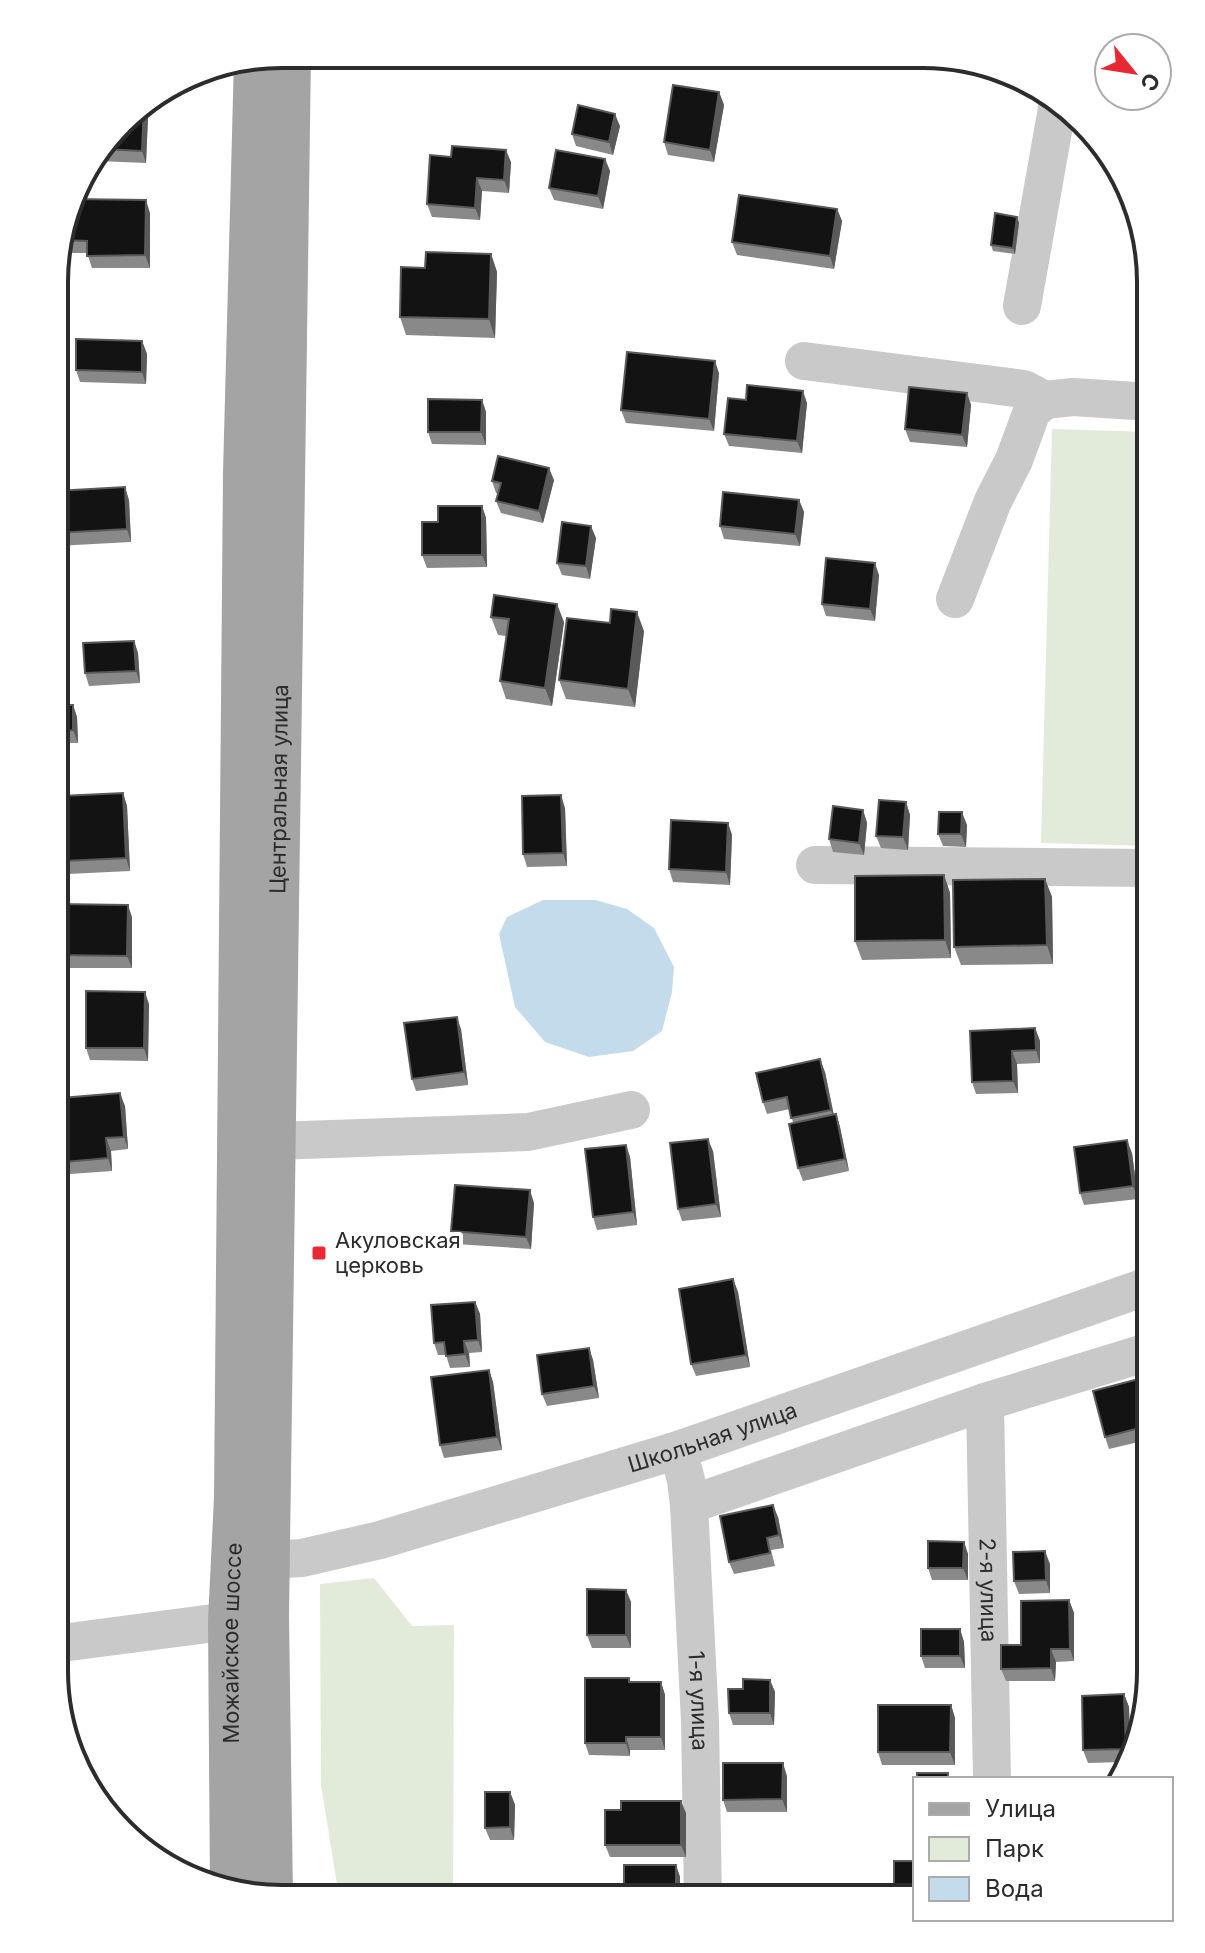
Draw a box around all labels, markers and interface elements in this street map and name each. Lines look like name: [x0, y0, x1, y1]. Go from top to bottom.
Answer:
north arrow: [1093, 32, 1173, 112]
text: С: [1135, 68, 1166, 96]
street label: Центральная улица: [264, 684, 293, 894]
place label: Акуловская церковь: [335, 1227, 461, 1278]
marker: Акуловская церковь: [310, 1244, 328, 1262]
street label: Школьная улица: [625, 1397, 800, 1477]
street label: 2-я улица: [975, 1537, 1002, 1642]
street label: Можайское шоссе: [217, 1542, 247, 1744]
street label: 1-я улица: [683, 1650, 714, 1751]
legend: [913, 1777, 1173, 1921]
text: Улица: [985, 1794, 1056, 1823]
text: Парк: [985, 1834, 1044, 1863]
text: Вода: [985, 1874, 1044, 1903]

